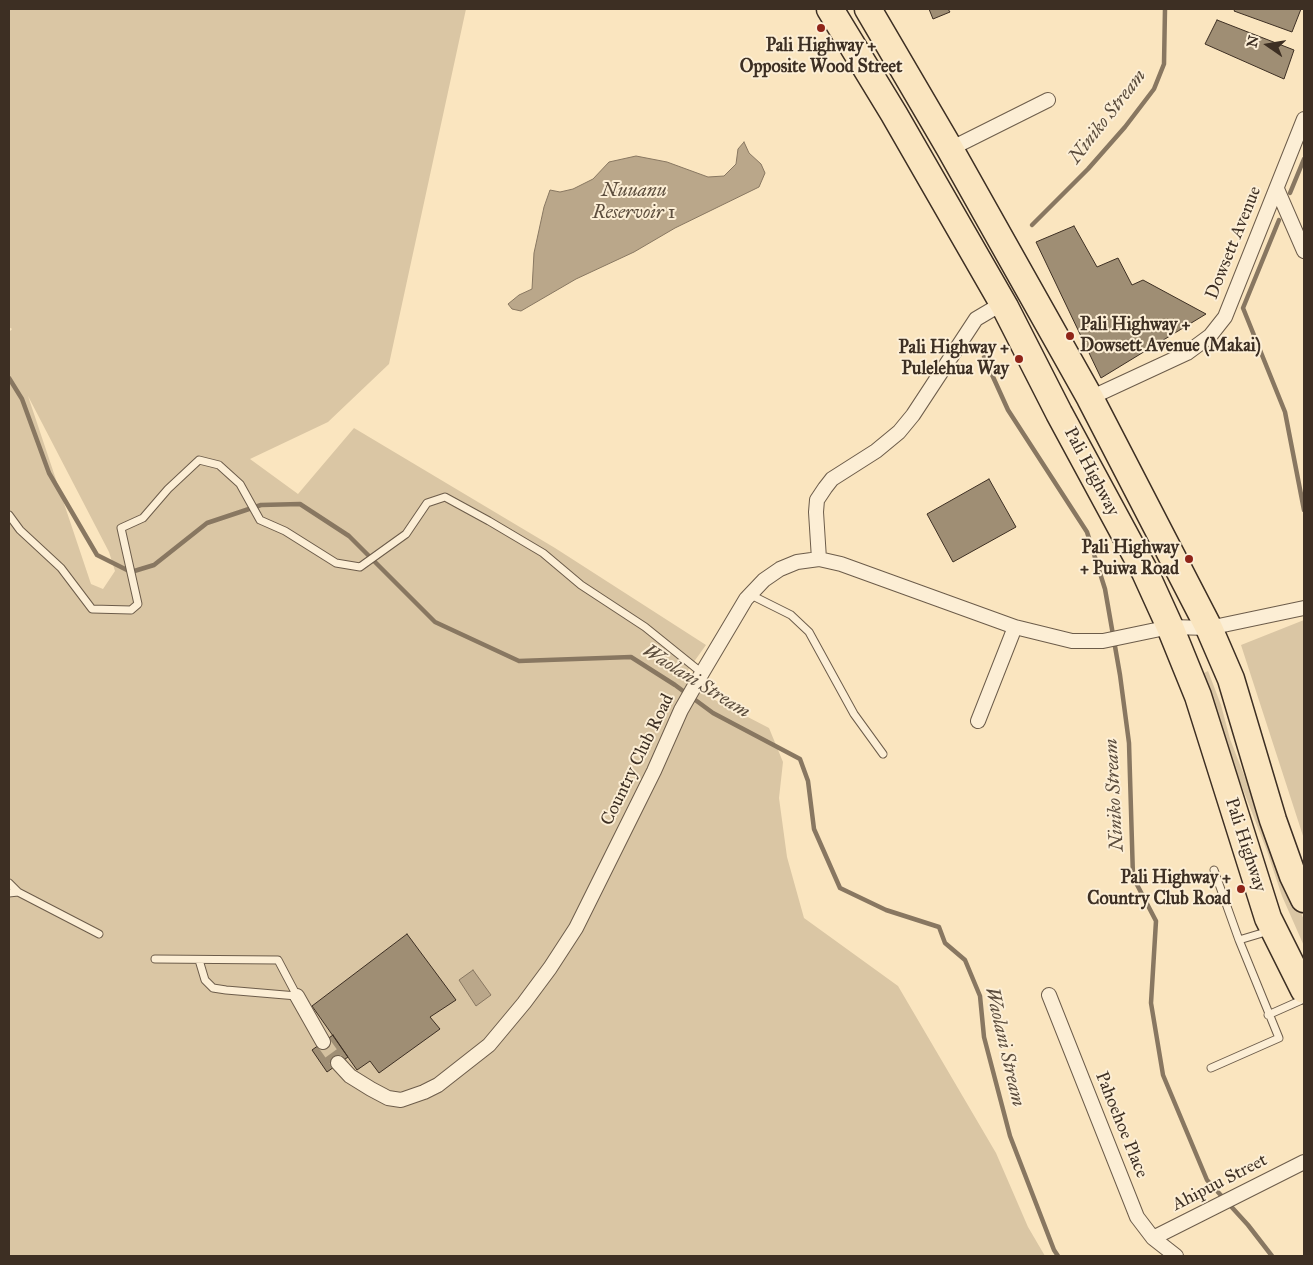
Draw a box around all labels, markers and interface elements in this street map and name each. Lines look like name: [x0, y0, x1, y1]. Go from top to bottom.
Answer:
north arrow: [1243, 20, 1293, 70]
marker: Pali Highway + Opposite Wood Street: [815, 22, 827, 34]
text: N: [1243, 34, 1263, 49]
place label: Pali Highway + Opposite Wood Street: [740, 36, 902, 78]
water label: Niniko Stream: [1064, 66, 1152, 168]
water label: Nuuanu Reservoir 1: [593, 180, 675, 224]
street label: Dowsett Avenue: [1202, 183, 1266, 303]
place label: Pali Highway + Dowsett Avenue (Makai): [1080, 315, 1261, 358]
marker: Pali Highway + Dowsett Avenue (Makai): [1064, 330, 1076, 342]
place label: Pali Highway + Pulelehua Way: [899, 338, 1009, 380]
marker: Pali Highway + Pulelehua Way: [1013, 353, 1025, 365]
street label: Pali Highway: [1059, 424, 1123, 520]
place label: Pali Highway + Puiwa Road: [1080, 538, 1179, 580]
marker: Pali Highway + Puiwa Road: [1183, 553, 1195, 565]
water label: Waolani Stream: [638, 640, 754, 724]
street label: Country Club Road: [597, 691, 679, 829]
water label: Niniko Stream: [1101, 738, 1129, 852]
street label: Pali Highway: [1220, 795, 1270, 895]
place label: Pali Highway + Country Club Road: [1087, 868, 1231, 911]
marker: Pali Highway + Country Club Road: [1235, 883, 1247, 895]
water label: Waolani Stream: [979, 985, 1029, 1109]
street label: Pahoehoe Place: [1090, 1069, 1152, 1181]
street label: Ahipuu Street: [1169, 1150, 1271, 1216]

